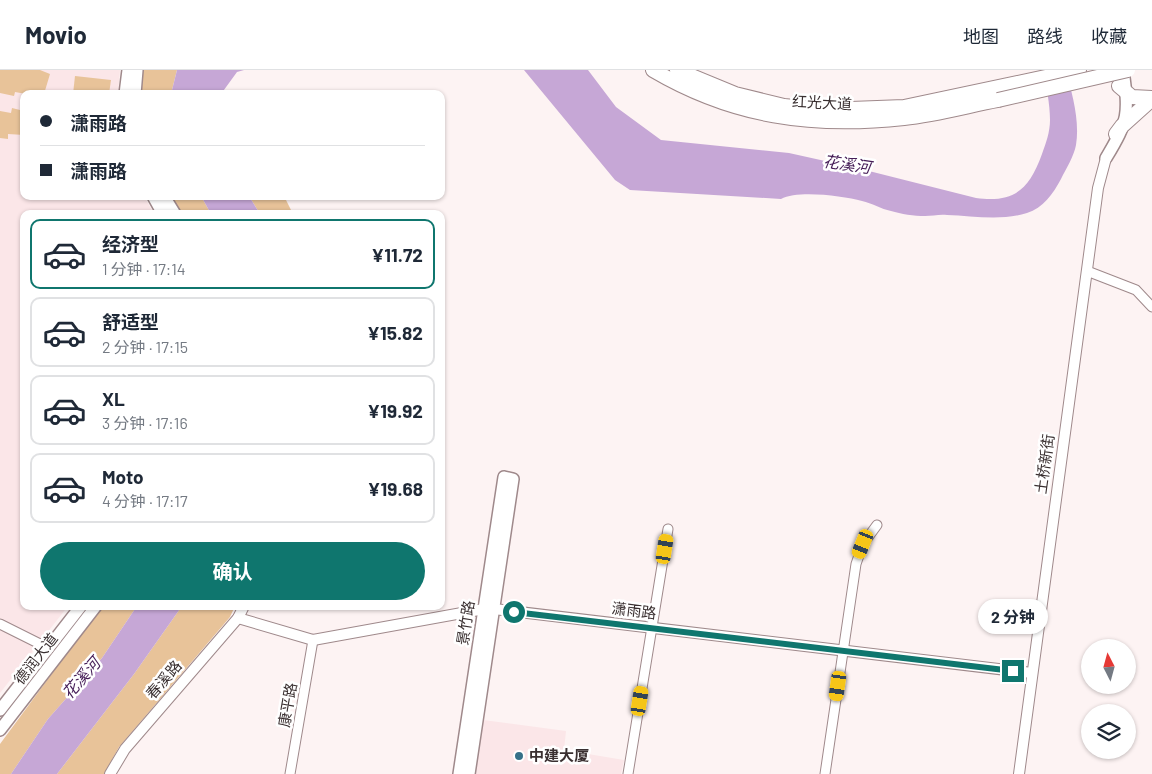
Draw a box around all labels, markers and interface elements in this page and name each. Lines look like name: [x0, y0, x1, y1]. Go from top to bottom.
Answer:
text: Movio: [25, 20, 87, 49]
text: 地图: [963, 25, 999, 47]
text: 路线: [1027, 25, 1063, 47]
text: 收藏: [1091, 25, 1127, 47]
street label: 红光大道: [792, 91, 852, 113]
text: 潇雨路: [70, 111, 127, 134]
water label: 花溪河: [822, 151, 875, 177]
text: 潇雨路: [70, 159, 127, 182]
icon: car: [42, 232, 87, 277]
text: 经济型: [102, 232, 159, 255]
text: ¥11.72: [371, 243, 423, 266]
text: 1 分钟 · 17:14: [102, 259, 186, 278]
icon: car: [42, 310, 87, 355]
text: 舒适型: [102, 310, 159, 333]
text: ¥15.82: [367, 321, 423, 344]
text: 2 分钟 · 17:15: [102, 337, 188, 356]
text: XL: [102, 387, 125, 410]
icon: car: [42, 388, 87, 433]
text: ¥19.92: [367, 399, 423, 422]
text: 3 分钟 · 17:16: [102, 413, 188, 432]
street label: 土桥新街: [1031, 433, 1057, 495]
text: Moto: [102, 465, 144, 488]
icon: car: [42, 466, 87, 511]
text: ¥19.68: [368, 477, 423, 500]
text: 4 分钟 · 17:17: [102, 491, 188, 510]
car: [850, 527, 875, 561]
car: [655, 533, 674, 565]
button: 确认: [40, 542, 425, 600]
street label: 潇雨路: [611, 598, 658, 622]
callout: 2 分钟: [978, 598, 1048, 634]
street label: 景竹路: [453, 599, 477, 646]
route start: [503, 601, 525, 623]
text: 2 分钟: [991, 607, 1035, 626]
street label: 德润大道: [10, 629, 61, 688]
north arrow: [1081, 639, 1136, 694]
map controls: [1081, 639, 1136, 759]
water label: 花溪河: [58, 651, 106, 702]
street label: 春溪路: [142, 656, 185, 702]
route end: [1002, 660, 1024, 682]
car: [828, 670, 847, 702]
street label: 康平路: [274, 681, 300, 729]
car: [630, 685, 649, 717]
button: layers: [1081, 704, 1136, 759]
place label: 中建大厦: [529, 746, 589, 764]
marker: 中建大厦: [513, 750, 525, 762]

